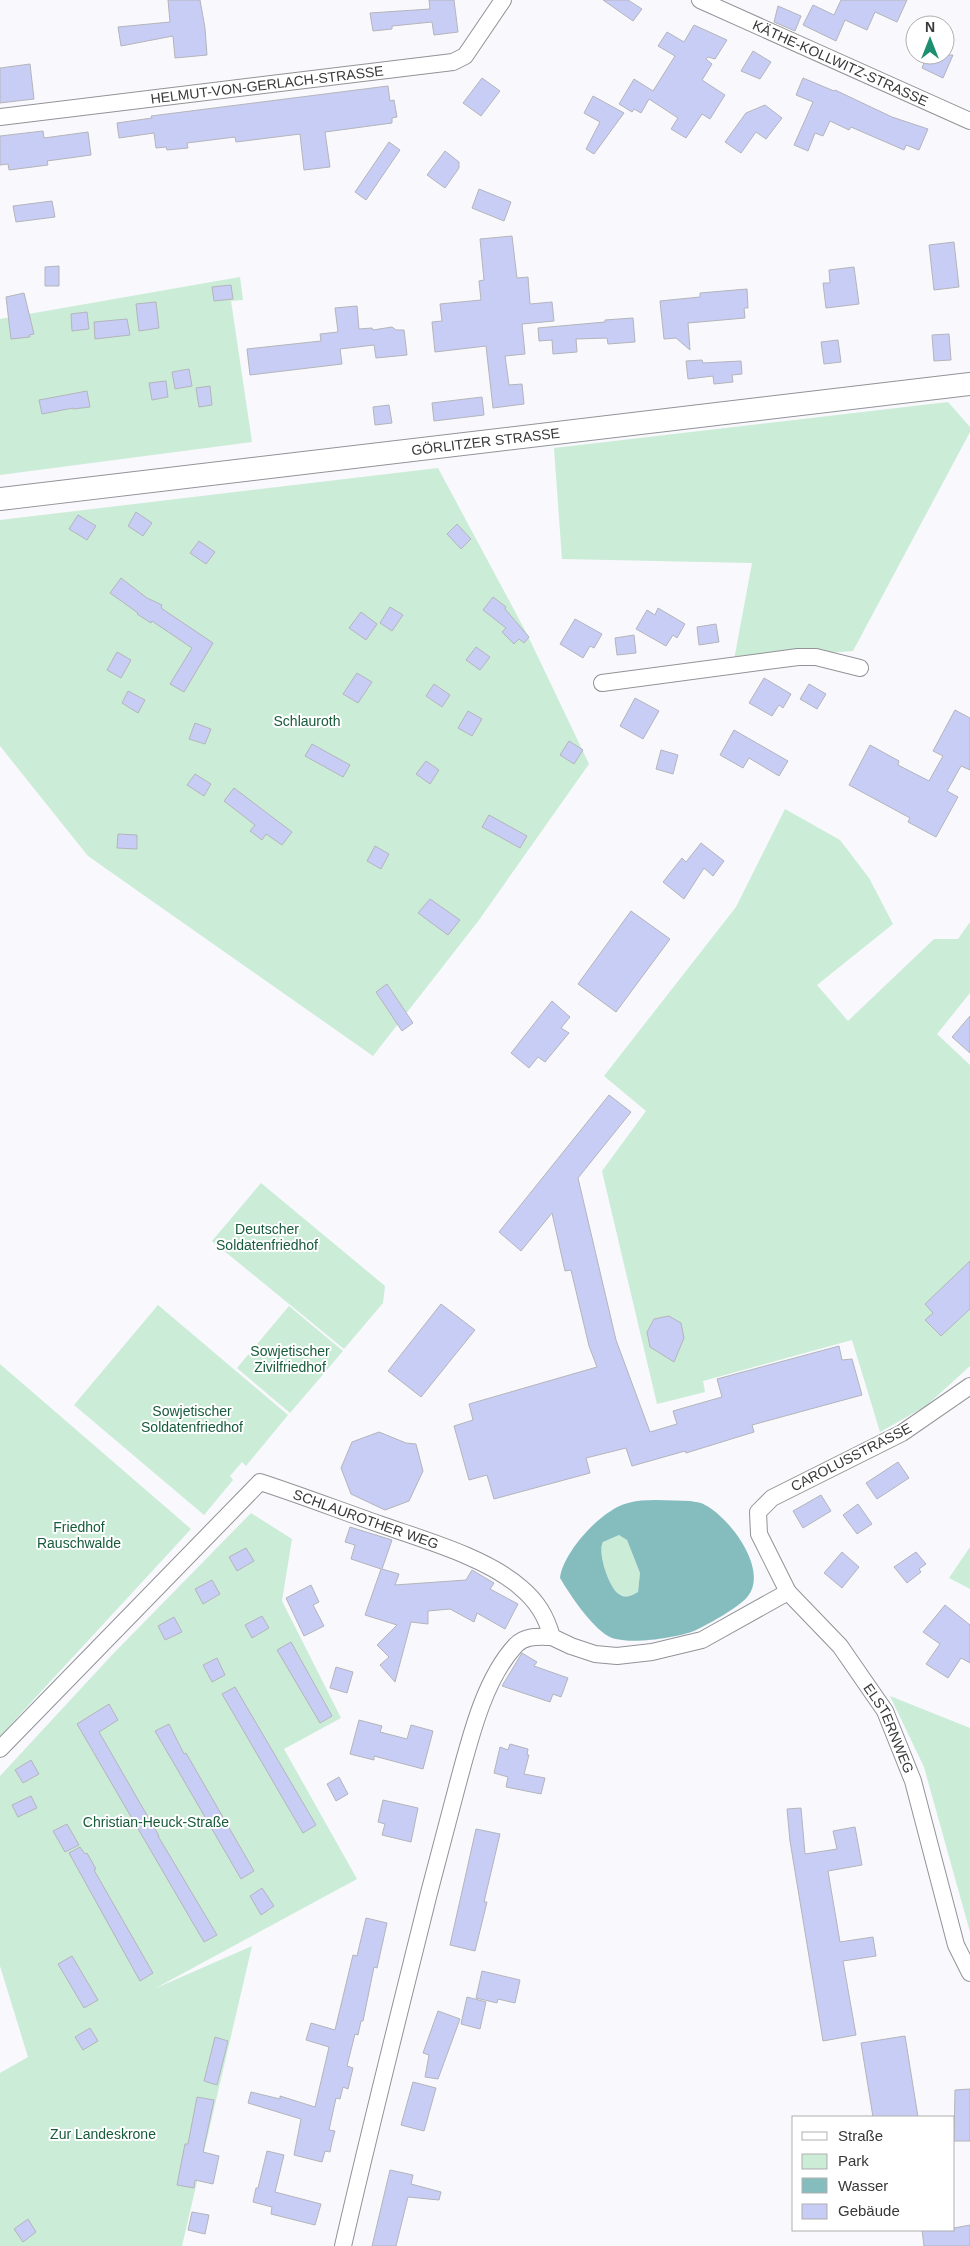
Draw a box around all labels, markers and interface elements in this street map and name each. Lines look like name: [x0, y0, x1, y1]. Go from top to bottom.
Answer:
north arrow: [905, 15, 955, 65]
street label: KÄTHE-KOLLWITZ-STRASSE: [750, 17, 931, 109]
text: N: [925, 19, 935, 35]
street label: HELMUT-VON-GERLACH-STRASSE: [150, 63, 384, 107]
street label: GÖRLITZER STRASSE: [410, 425, 561, 458]
park label: Schlauroth: [274, 713, 340, 729]
park label: Deutscher Soldatenfriedhof: [216, 1221, 318, 1253]
park label: Sowjetischer Zivilfriedhof: [250, 1343, 330, 1375]
park label: Sowjetischer Soldatenfriedhof: [141, 1403, 243, 1435]
street label: CAROLUSSTRASSE: [788, 1420, 914, 1494]
street label: SCHLAUROTHER WEG: [291, 1486, 441, 1552]
park label: Friedhof Rauschwalde: [37, 1519, 121, 1551]
street label: ELSTERNWEG: [860, 1680, 917, 1776]
park label: Christian-Heuck-Straße: [83, 1814, 229, 1830]
legend: [792, 2116, 955, 2231]
park label: Zur Landeskrone: [50, 2126, 156, 2142]
text: Straße: [838, 2127, 883, 2144]
text: Park: [838, 2152, 869, 2169]
text: Wasser: [838, 2177, 888, 2194]
text: Gebäude: [838, 2202, 900, 2219]

